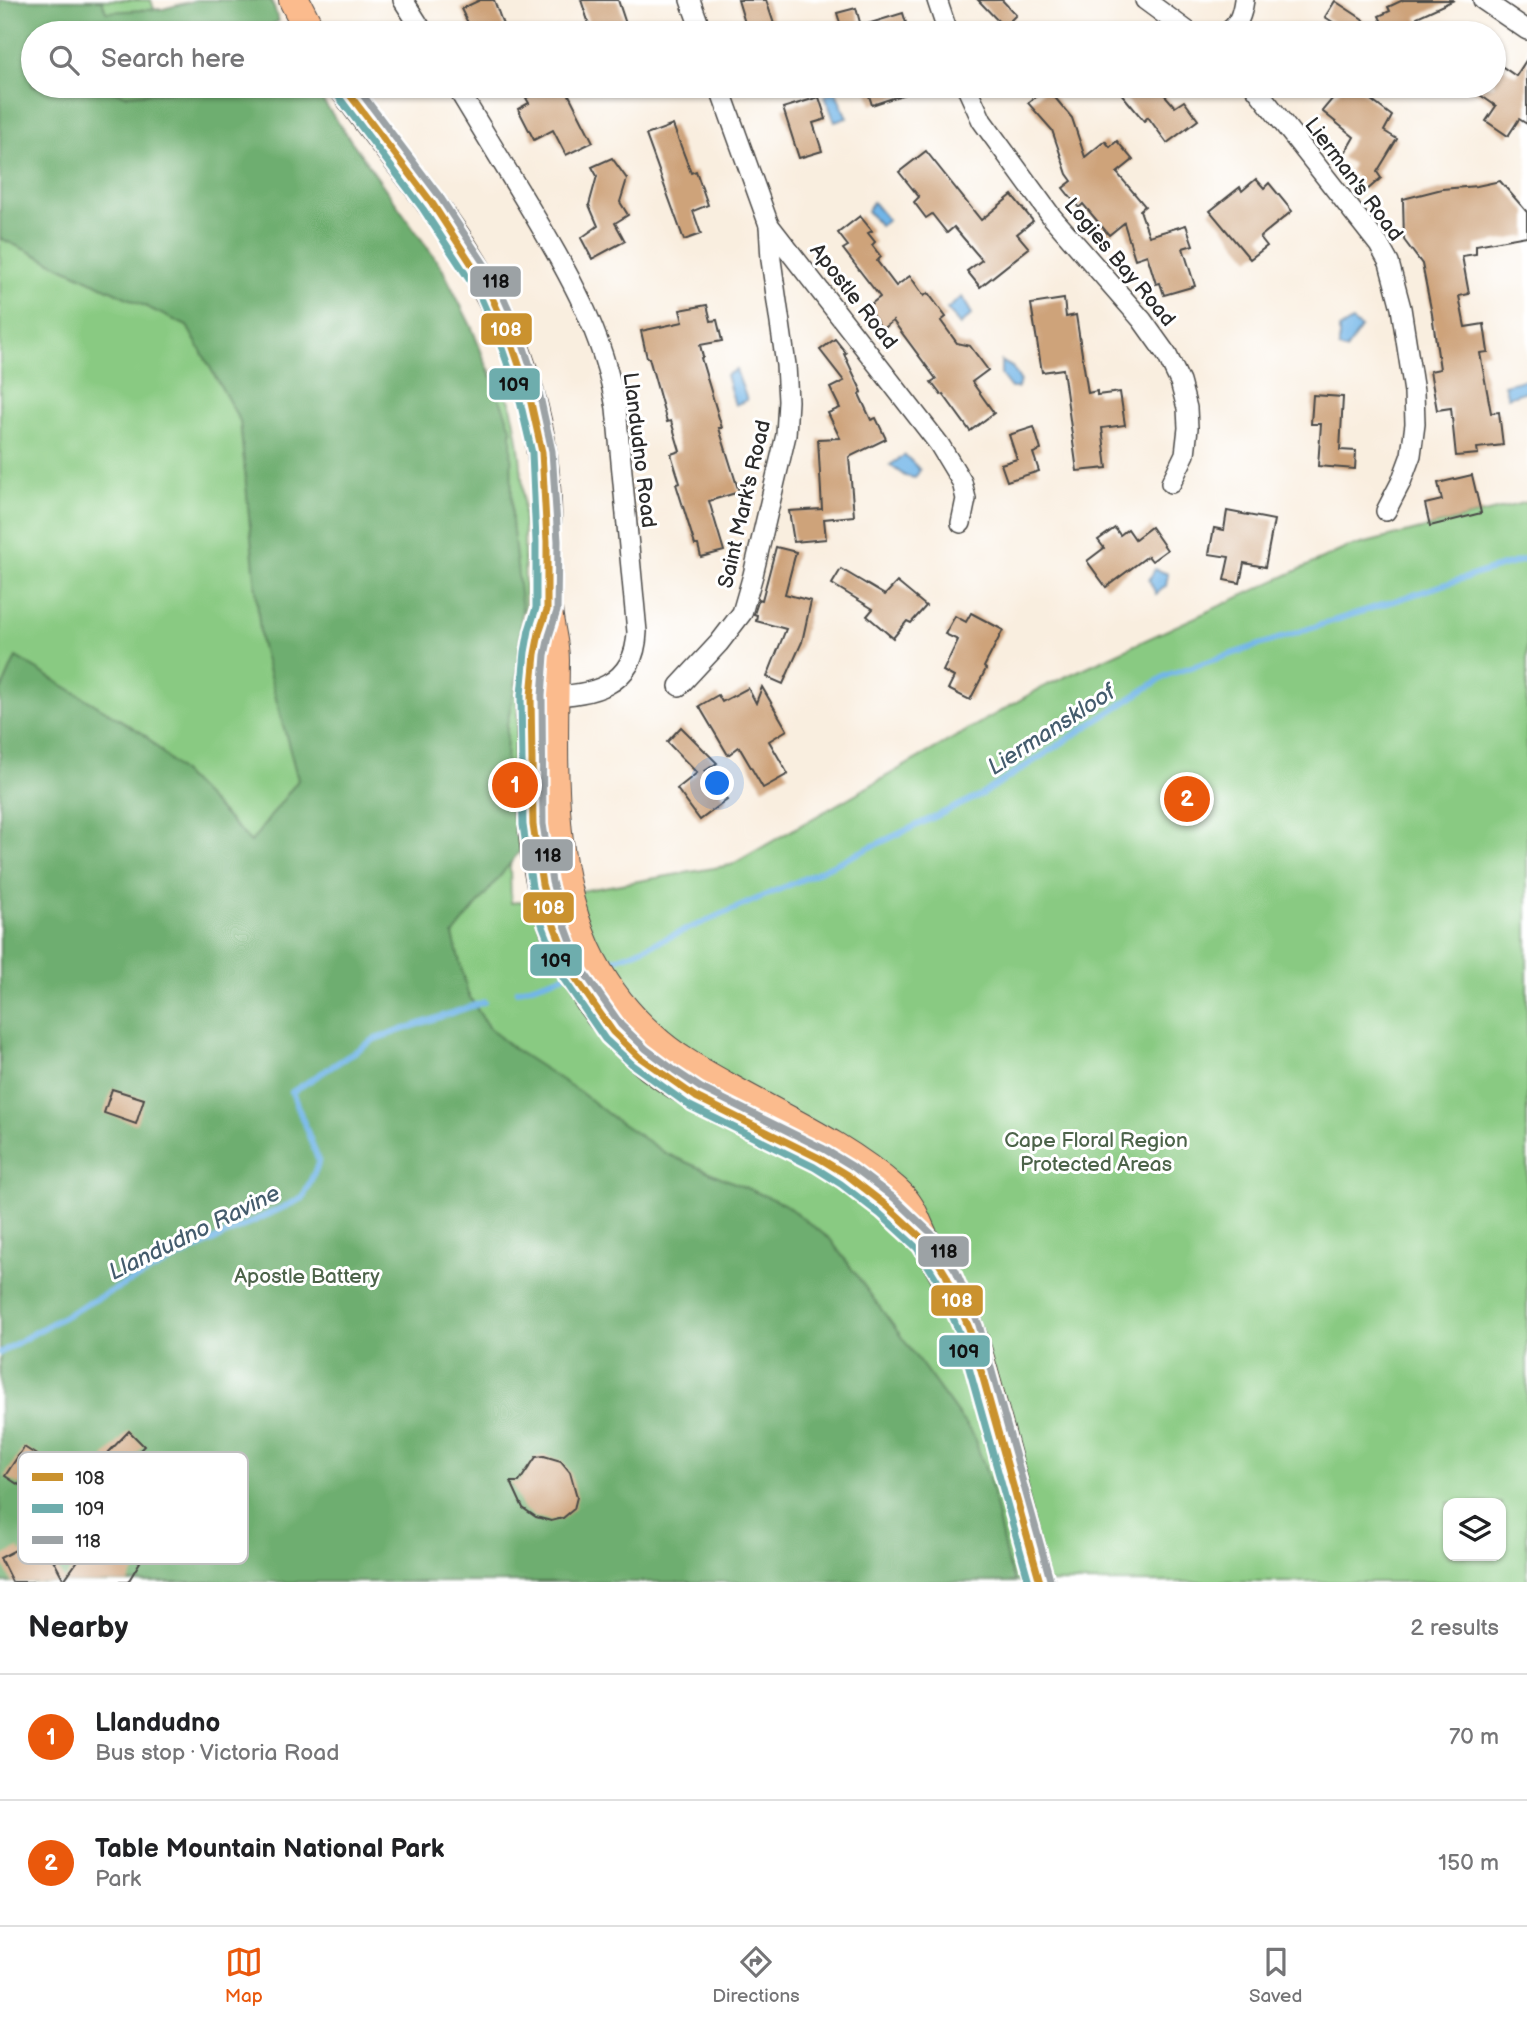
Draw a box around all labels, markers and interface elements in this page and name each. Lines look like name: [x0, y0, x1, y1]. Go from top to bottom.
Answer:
search box: [21, 21, 1506, 98]
icon: search: [45, 41, 83, 79]
text: Search here: [101, 44, 245, 75]
street label: Lierman's Road: [1299, 113, 1408, 246]
street label: Logies Bay Road: [1059, 193, 1181, 332]
street label: Apostle Road: [805, 238, 903, 354]
line badge: 118: [469, 265, 522, 298]
text: 118: [482, 271, 510, 294]
line badge: 108: [480, 312, 533, 346]
text: 108: [490, 319, 522, 342]
line badge: 109: [488, 367, 541, 401]
street label: Llandudno Road: [618, 371, 661, 529]
text: 109: [499, 374, 529, 397]
street label: Saint Mark's Road: [713, 418, 776, 590]
water label: Liermanskloof: [982, 677, 1122, 781]
pin: 1: [492, 759, 538, 811]
your location: [700, 766, 734, 800]
pin: 2: [1164, 773, 1210, 825]
line badge: 118: [521, 838, 574, 872]
text: 118: [534, 845, 562, 868]
line badge: 108: [522, 891, 575, 924]
text: 108: [533, 897, 565, 920]
line badge: 109: [529, 943, 583, 977]
text: 109: [541, 950, 571, 973]
park label: Cape Floral Region Protected Areas: [1004, 1128, 1188, 1177]
water label: Llandudno Ravine: [104, 1179, 285, 1287]
line badge: 118: [917, 1235, 970, 1268]
text: 118: [930, 1241, 958, 1264]
park label: Apostle Battery: [234, 1264, 380, 1289]
line badge: 108: [930, 1284, 984, 1317]
text: 108: [941, 1290, 973, 1313]
line badge: 109: [938, 1334, 991, 1368]
text: 109: [949, 1341, 979, 1364]
legend: [18, 1452, 248, 1564]
text: 108: [75, 1467, 105, 1490]
text: 109: [75, 1498, 105, 1521]
map controls: [1443, 1498, 1506, 1561]
button: layers: [1443, 1498, 1506, 1561]
text: 118: [75, 1530, 101, 1553]
text: Nearby: [28, 1610, 128, 1646]
text: 2 results: [1410, 1614, 1499, 1642]
text: Llandudno: [95, 1708, 220, 1739]
text: 1: [46, 1723, 56, 1751]
text: 70 m: [1449, 1723, 1499, 1751]
text: Bus stop · Victoria Road: [95, 1739, 339, 1767]
text: Table Mountain National Park: [95, 1834, 444, 1865]
text: 2: [44, 1849, 58, 1877]
text: 150 m: [1438, 1849, 1499, 1877]
text: Park: [95, 1865, 141, 1893]
tab: Map: [225, 1943, 263, 2008]
tab: Directions: [712, 1943, 800, 2008]
tab: Saved: [1249, 1943, 1302, 2008]

